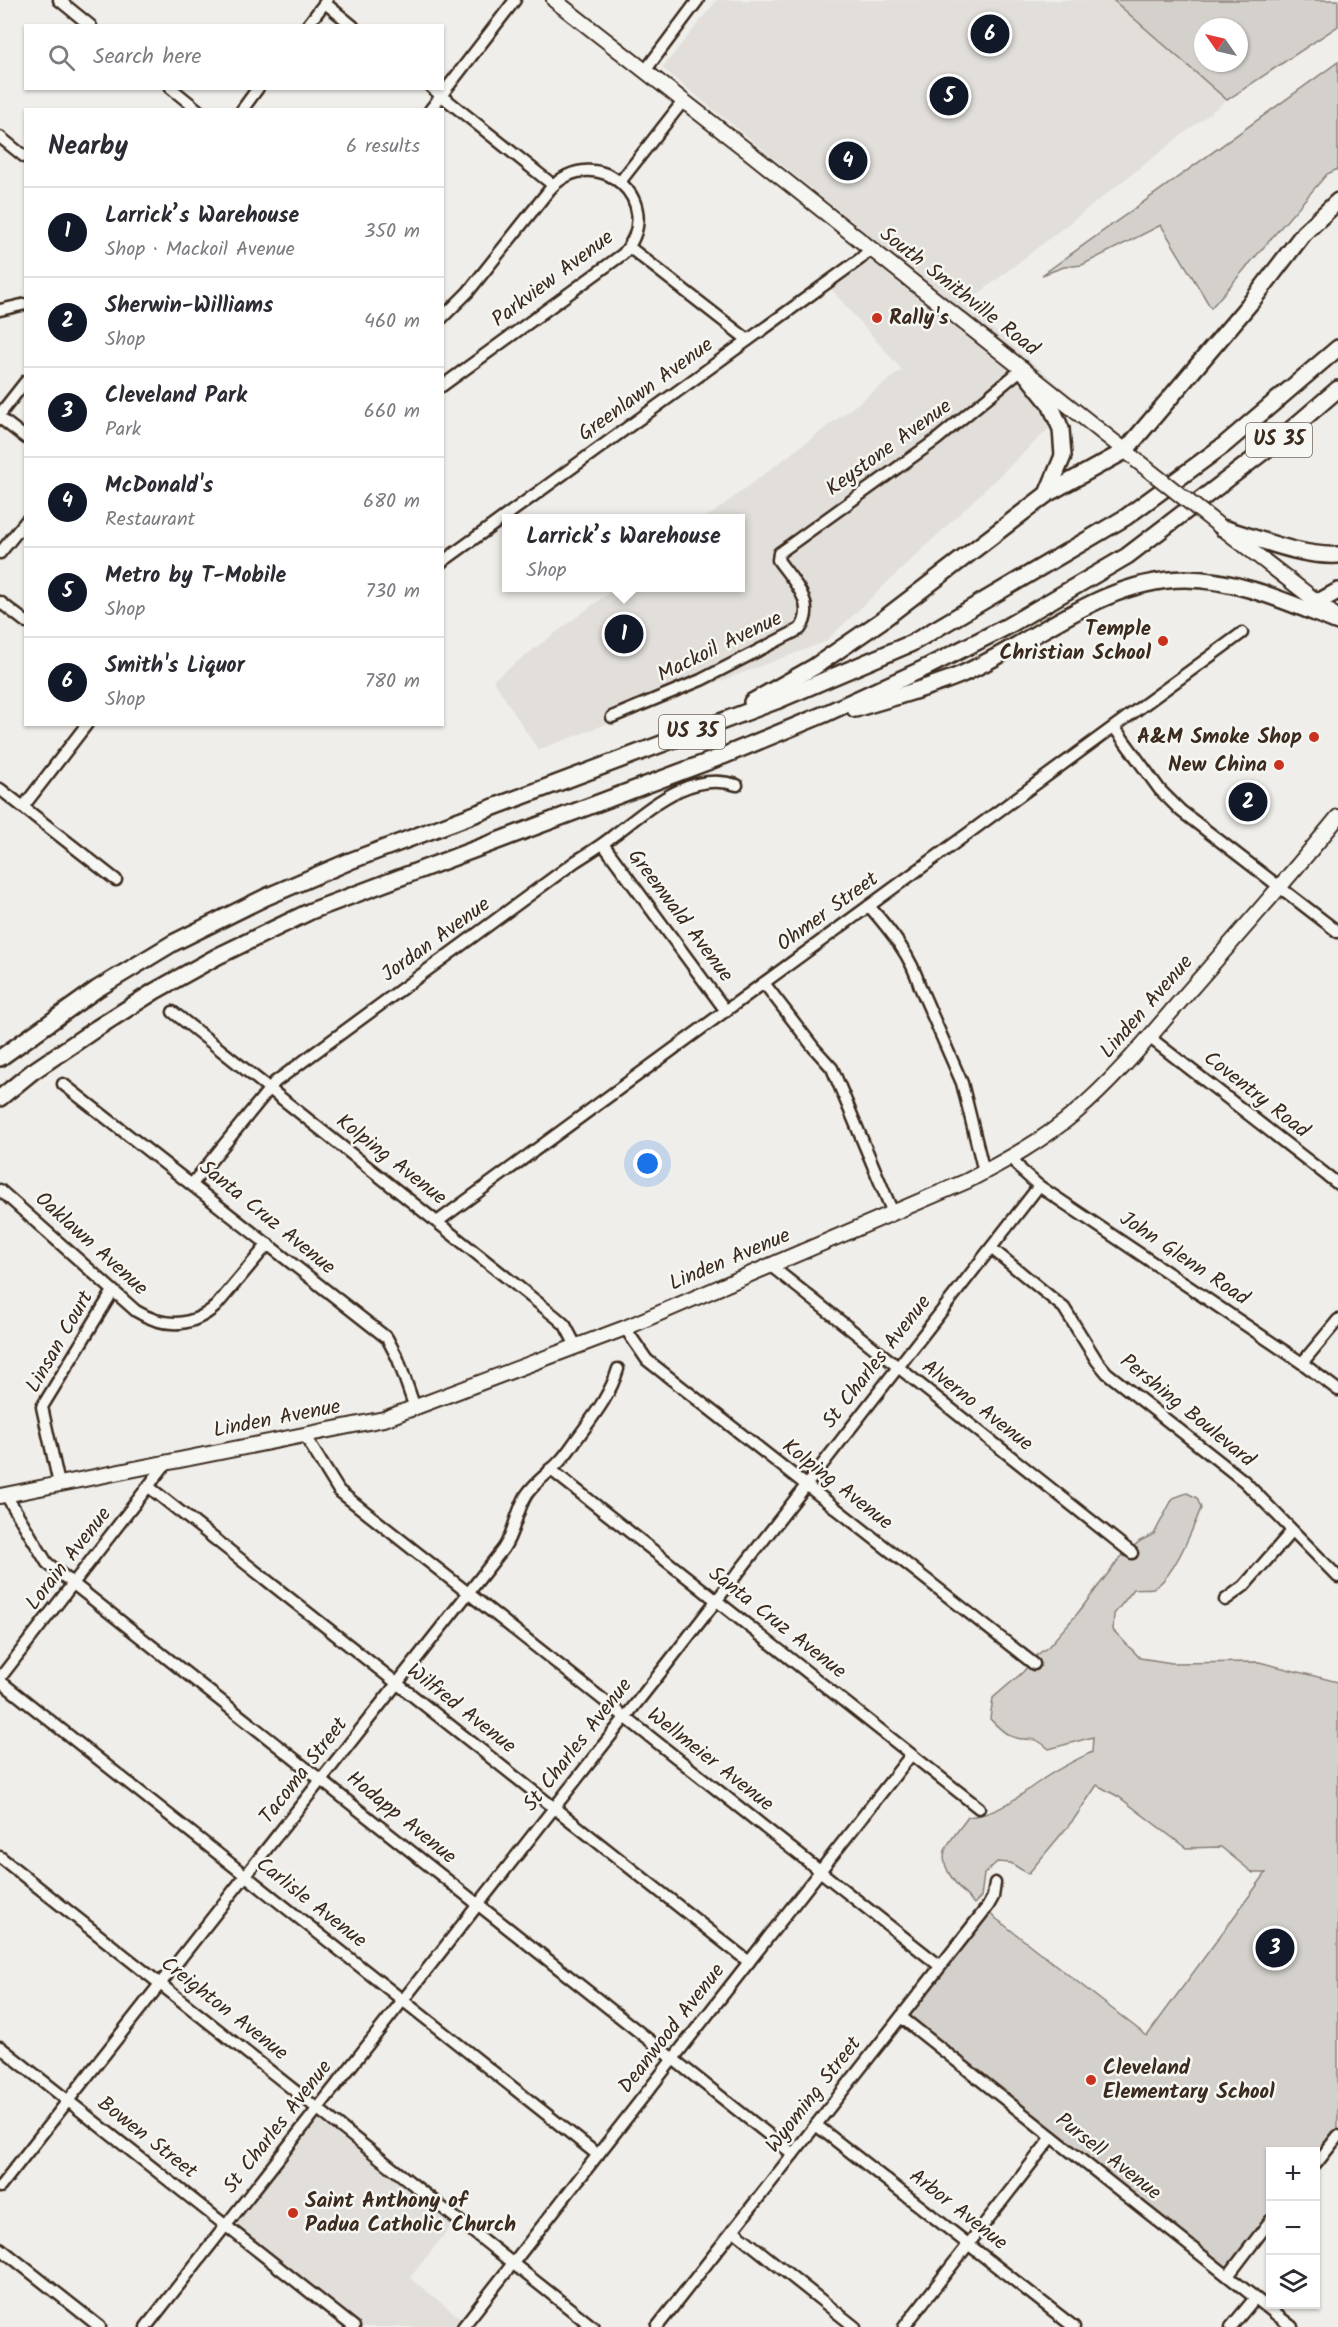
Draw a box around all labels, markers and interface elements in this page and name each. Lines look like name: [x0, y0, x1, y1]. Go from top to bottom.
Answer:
pin: 6: [970, 12, 1010, 57]
north arrow: [1194, 18, 1248, 72]
search box: [24, 24, 444, 90]
text: Search here: [93, 40, 201, 75]
icon: search: [45, 41, 78, 74]
pin: 5: [930, 74, 968, 118]
text: Nearby: [48, 126, 128, 168]
text: 6 results: [346, 131, 420, 163]
pin: 4: [828, 138, 868, 184]
text: Larrick’s Warehouse: [105, 199, 299, 234]
text: 1: [64, 216, 71, 248]
text: 350 m: [364, 216, 420, 248]
street label: South Smithville Road: [872, 219, 1046, 365]
street label: Parkview Avenue: [485, 222, 622, 336]
text: Shop · Mackoil Avenue: [105, 234, 295, 266]
text: Sherwin-Williams: [105, 289, 273, 324]
place label: Rally's: [889, 302, 949, 335]
text: 2: [62, 306, 73, 338]
text: 460 m: [364, 306, 420, 338]
marker: Rally's: [870, 311, 884, 325]
text: Shop: [105, 324, 145, 356]
street label: Greenlawn Avenue: [571, 329, 721, 451]
text: Cleveland Park: [105, 379, 247, 414]
street label: Keystone Avenue: [819, 390, 959, 505]
text: 3: [62, 396, 73, 428]
text: 660 m: [364, 396, 420, 428]
text: Park: [105, 414, 141, 446]
road number: US 35: [1246, 423, 1312, 457]
text: McDonald's: [105, 469, 213, 504]
text: 4: [62, 486, 73, 518]
text: 680 m: [363, 486, 420, 518]
text: Restaurant: [105, 504, 195, 536]
popup: [502, 514, 745, 592]
text: Larrick’s Warehouse: [526, 520, 721, 555]
text: Shop: [526, 555, 566, 587]
text: Metro by T-Mobile: [105, 559, 286, 594]
text: 5: [62, 576, 73, 608]
text: 730 m: [365, 576, 420, 608]
text: Shop: [105, 594, 145, 626]
street label: Mackoil Avenue: [652, 602, 789, 692]
pin: 1: [604, 612, 644, 656]
place label: Temple Christian School: [1000, 613, 1151, 670]
marker: Temple Christian School: [1156, 634, 1170, 648]
text: Smith's Liquor: [105, 649, 245, 684]
text: 6: [62, 666, 73, 698]
text: 780 m: [365, 666, 420, 698]
text: Shop: [105, 684, 145, 716]
road number: US 35: [659, 715, 725, 749]
place label: A&M Smoke Shop: [1137, 721, 1302, 754]
marker: A&M Smoke Shop: [1307, 730, 1321, 744]
place label: New China: [1168, 749, 1267, 782]
marker: New China: [1272, 758, 1286, 772]
pin: 2: [1228, 780, 1268, 824]
street label: Greenwald Avenue: [619, 842, 742, 990]
street label: Ohmer Street: [770, 863, 887, 960]
street label: Jordan Avenue: [374, 889, 498, 991]
street label: Linden Avenue: [1092, 947, 1202, 1067]
street label: Coventry Road: [1196, 1043, 1317, 1147]
street label: Kolping Avenue: [328, 1106, 454, 1214]
your location: [633, 1149, 662, 1178]
street label: Santa Cruz Avenue: [191, 1152, 343, 1284]
street label: Oaklawn Avenue: [27, 1184, 156, 1305]
street label: John Glenn Road: [1112, 1203, 1256, 1315]
street label: Linden Avenue: [664, 1219, 796, 1300]
street label: Linsan Court: [17, 1284, 103, 1399]
street label: St Charles Avenue: [814, 1288, 940, 1436]
street label: Pershing Boulevard: [1112, 1346, 1262, 1476]
street label: Alverno Avenue: [914, 1352, 1040, 1461]
street label: Linden Avenue: [211, 1390, 344, 1448]
street label: Kolping Avenue: [774, 1431, 900, 1539]
street label: Lorain Avenue: [18, 1499, 121, 1618]
street label: Santa Cruz Avenue: [701, 1558, 854, 1688]
street label: Wilfred Avenue: [399, 1655, 523, 1763]
street label: St Charles Avenue: [515, 1671, 641, 1819]
street label: Wellmeier Avenue: [639, 1700, 781, 1821]
street label: Tacoma Street: [252, 1710, 357, 1832]
street label: Hodapp Avenue: [338, 1763, 464, 1873]
street label: Carlisle Avenue: [248, 1849, 374, 1957]
pin: 3: [1256, 1926, 1294, 1970]
street label: Creighton Avenue: [153, 1949, 295, 2070]
street label: Deanwood Avenue: [610, 1956, 734, 2101]
street label: Wyoming Street: [758, 2029, 871, 2160]
place label: Cleveland Elementary School: [1103, 2052, 1275, 2109]
street label: St Charles Avenue: [215, 2053, 341, 2201]
marker: Cleveland Elementary School: [1084, 2073, 1098, 2087]
street label: Bowen Street: [90, 2088, 205, 2188]
street label: Pursell Avenue: [1048, 2105, 1169, 2210]
map controls: [1266, 2147, 1320, 2309]
button: +: [1266, 2147, 1320, 2201]
street label: Arbor Avenue: [902, 2161, 1015, 2259]
place label: Saint Anthony of Padua Catholic Church: [305, 2185, 516, 2242]
button: −: [1266, 2201, 1320, 2255]
marker: Saint Anthony of Padua Catholic Church: [286, 2206, 300, 2220]
button: layers: [1266, 2255, 1320, 2309]

